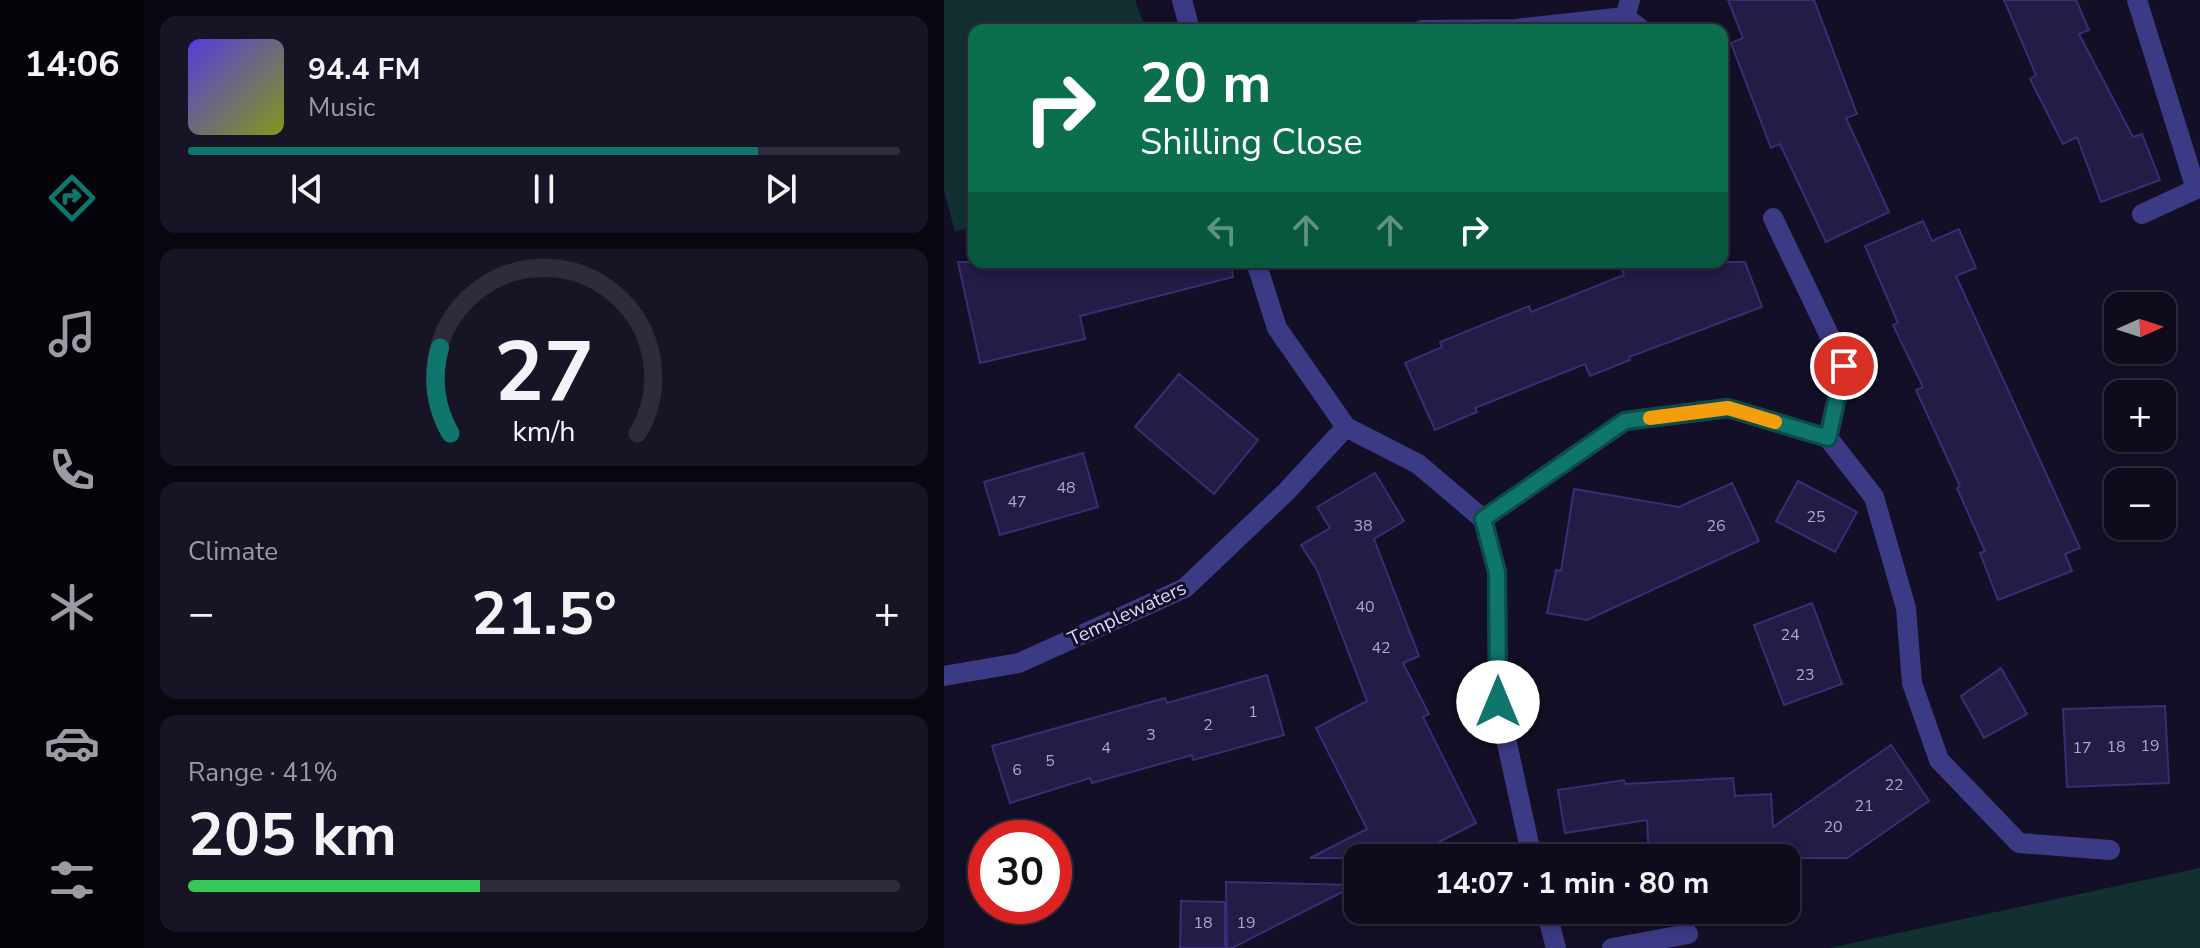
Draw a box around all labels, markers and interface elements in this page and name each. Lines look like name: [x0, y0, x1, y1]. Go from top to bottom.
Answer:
text: 14:06: [24, 40, 120, 89]
text: 20 m: [1140, 45, 1271, 122]
text: 94.4 FM: [308, 49, 420, 90]
icon: right: [1008, 56, 1112, 160]
text: Music: [308, 90, 375, 125]
text: Shilling Close: [1140, 118, 1363, 167]
icon: previous: [285, 167, 329, 211]
icon: pause: [522, 167, 566, 211]
icon: next: [759, 167, 803, 211]
icon: directions: [44, 170, 100, 226]
icon: left: [1200, 208, 1244, 252]
icon: ahead: [1284, 208, 1328, 252]
icon: ahead: [1368, 208, 1412, 252]
icon: right: [1452, 208, 1496, 252]
north arrow: [2104, 292, 2176, 364]
map controls: [2104, 292, 2176, 540]
icon: music: [44, 306, 100, 362]
text: 27: [494, 315, 594, 428]
pin: [1810, 332, 1878, 400]
icon: arrive: [1822, 344, 1866, 388]
button: +: [2104, 380, 2176, 452]
text: km/h: [513, 412, 575, 451]
icon: phone: [44, 442, 100, 498]
button: −: [2104, 468, 2176, 540]
house number: 48: [1056, 477, 1076, 499]
house number: 47: [1007, 491, 1027, 513]
house number: 25: [1806, 506, 1826, 528]
house number: 38: [1353, 515, 1373, 537]
house number: 26: [1706, 515, 1726, 537]
text: Climate: [188, 534, 278, 569]
text: 21.5°: [471, 573, 617, 655]
street label: Templewaters: [1064, 574, 1191, 653]
icon: climate: [44, 579, 100, 635]
text: −: [188, 584, 214, 644]
text: +: [874, 584, 900, 644]
house number: 40: [1355, 596, 1375, 618]
house number: 24: [1780, 624, 1800, 646]
house number: 42: [1371, 637, 1391, 659]
position arrow: [1456, 660, 1540, 744]
house number: 23: [1795, 664, 1815, 686]
house number: 1: [1248, 701, 1258, 723]
house number: 2: [1203, 714, 1213, 736]
icon: car: [44, 715, 100, 771]
house number: 3: [1146, 724, 1156, 746]
house number: 19: [2140, 735, 2160, 757]
house number: 18: [2106, 736, 2126, 758]
house number: 4: [1101, 737, 1111, 759]
house number: 17: [2072, 737, 2092, 759]
house number: 5: [1045, 750, 1055, 772]
text: Range · 41%: [188, 755, 338, 790]
house number: 6: [1012, 759, 1022, 781]
house number: 22: [1884, 774, 1904, 796]
text: 205 km: [188, 794, 397, 876]
house number: 21: [1854, 795, 1874, 817]
house number: 20: [1823, 816, 1843, 838]
speed limit sign: 30: [968, 820, 1072, 924]
icon: filters: [44, 852, 100, 908]
text: 14:07 · 1 min · 80 m: [1435, 863, 1709, 904]
house number: 18: [1193, 912, 1213, 934]
house number: 19: [1236, 912, 1256, 934]

